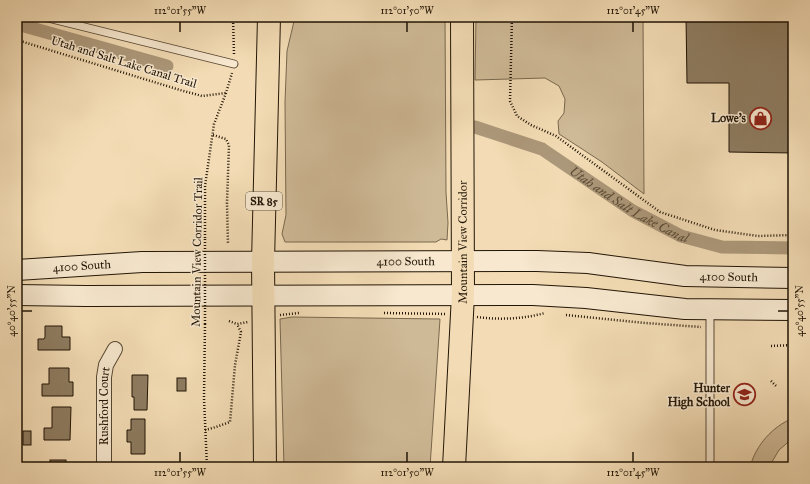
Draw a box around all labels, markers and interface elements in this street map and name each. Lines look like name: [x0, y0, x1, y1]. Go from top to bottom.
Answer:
text: 112°01'55"W: [154, 5, 207, 17]
text: 112°01'50"W: [380, 5, 434, 17]
text: 112°01'45"W: [607, 5, 660, 17]
street label: Utah and Salt Lake Canal Trail: [49, 33, 199, 91]
shop icon: Lowe's: [748, 105, 774, 131]
place label: Lowe's: [711, 111, 747, 125]
water label: Utah and Salt Lake Canal: [566, 163, 691, 247]
street label: Mountain View Corridor Trail: [189, 176, 205, 327]
street label: Mountain View Corridor: [456, 180, 470, 304]
road number: SR 85: [246, 192, 282, 210]
street label: 4100 South: [377, 254, 435, 268]
street label: 4100 South: [52, 257, 112, 275]
street label: 4100 South: [700, 269, 758, 284]
text: 40°40'55"N: [6, 285, 18, 337]
text: 40°40'55"N: [794, 285, 806, 337]
street label: Rushford Court: [97, 365, 113, 445]
place label: Hunter High School: [667, 381, 731, 410]
school or university icon: Hunter High School: [732, 382, 758, 408]
text: 112°01'55"W: [154, 467, 207, 479]
text: 112°01'50"W: [380, 467, 434, 479]
text: 112°01'45"W: [607, 467, 660, 479]

